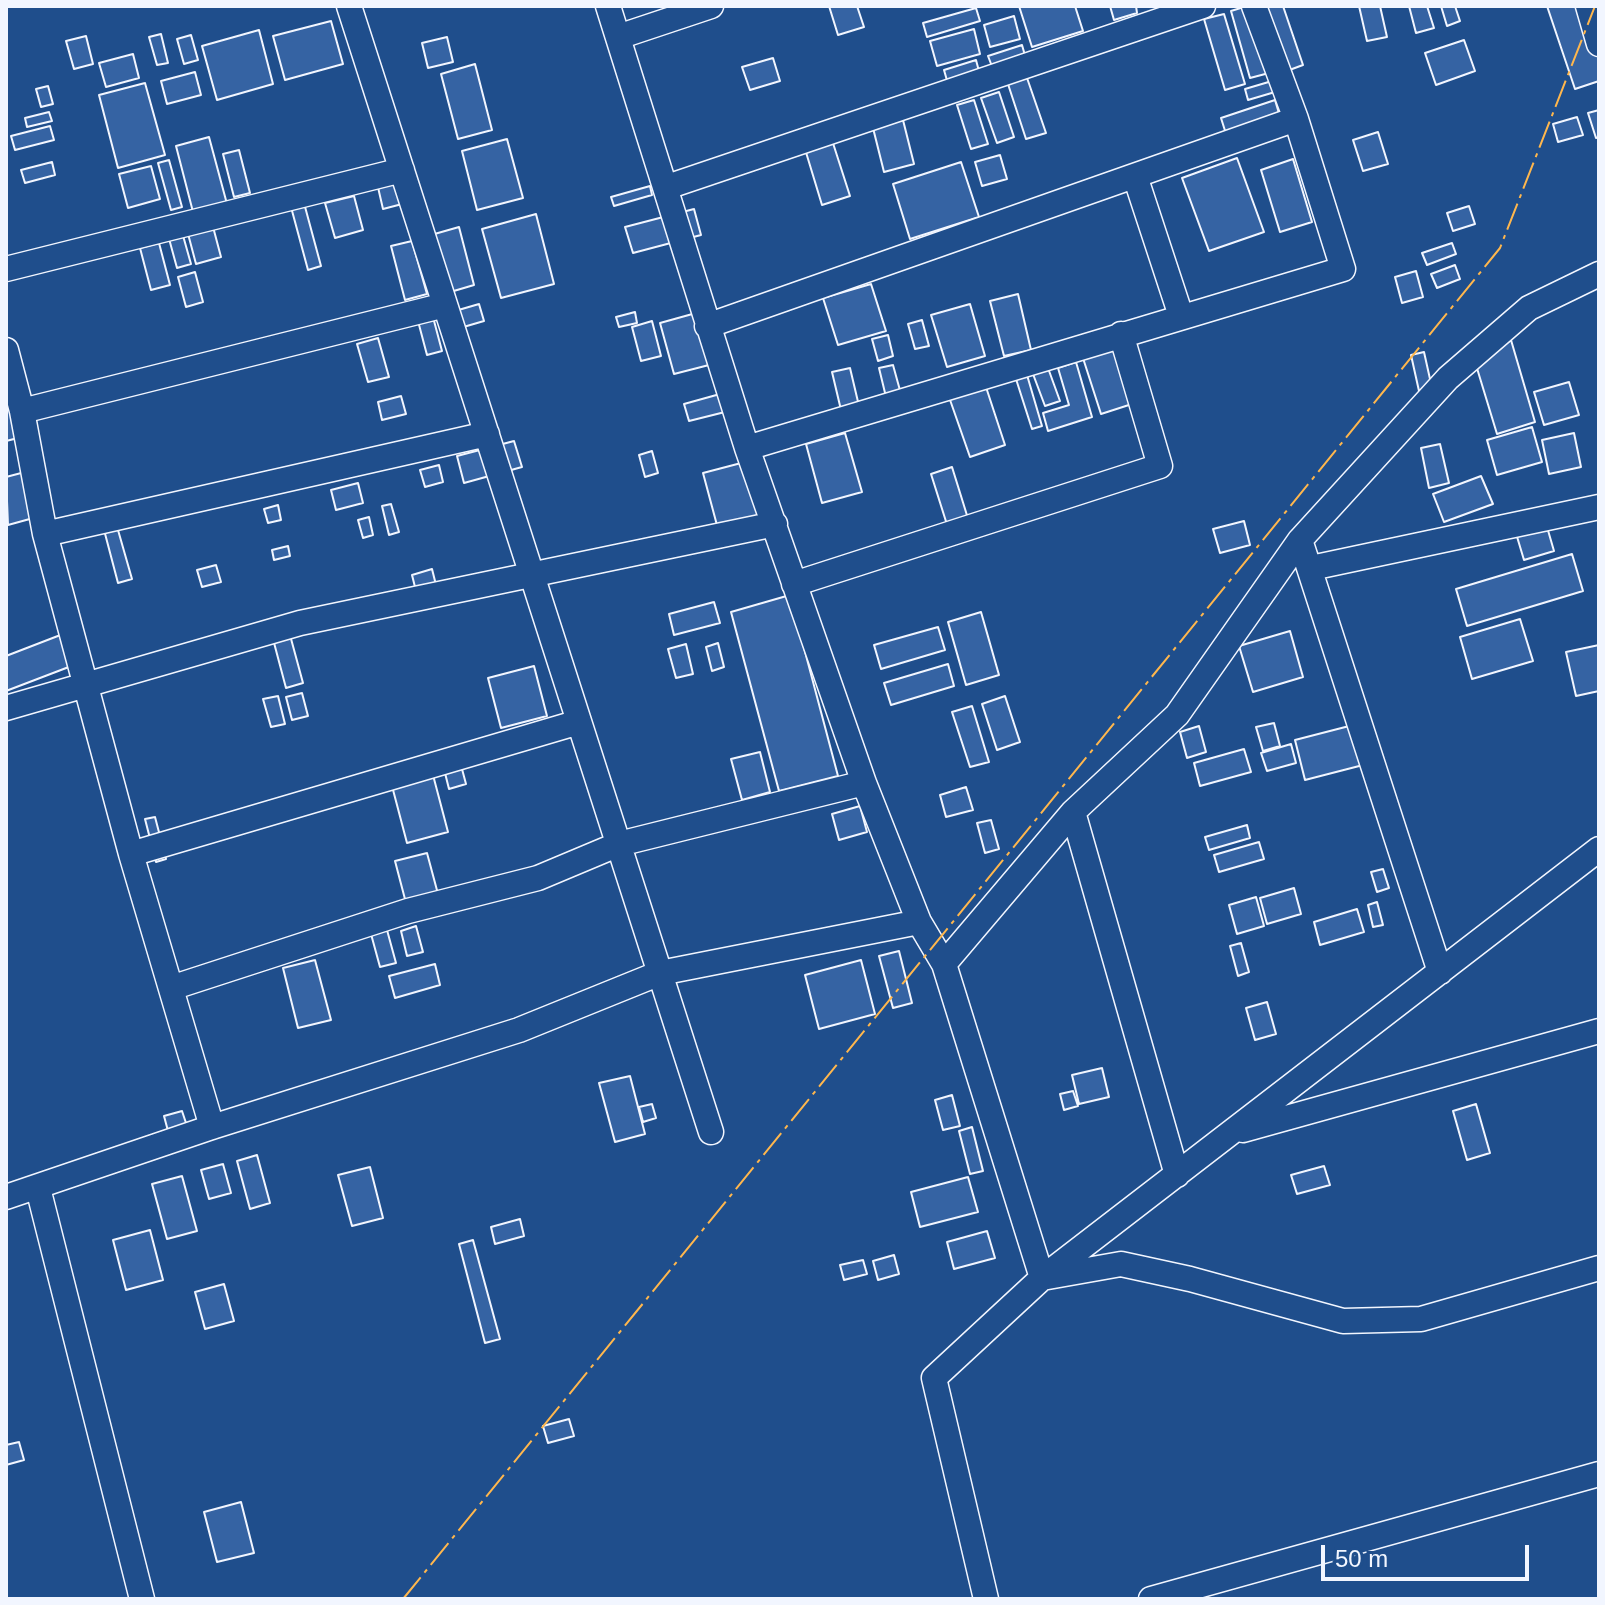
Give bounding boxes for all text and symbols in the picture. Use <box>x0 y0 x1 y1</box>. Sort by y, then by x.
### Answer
scale bar <box>1325 1529 1533 1579</box>
text: 50 m <box>1335 1545 1388 1572</box>

